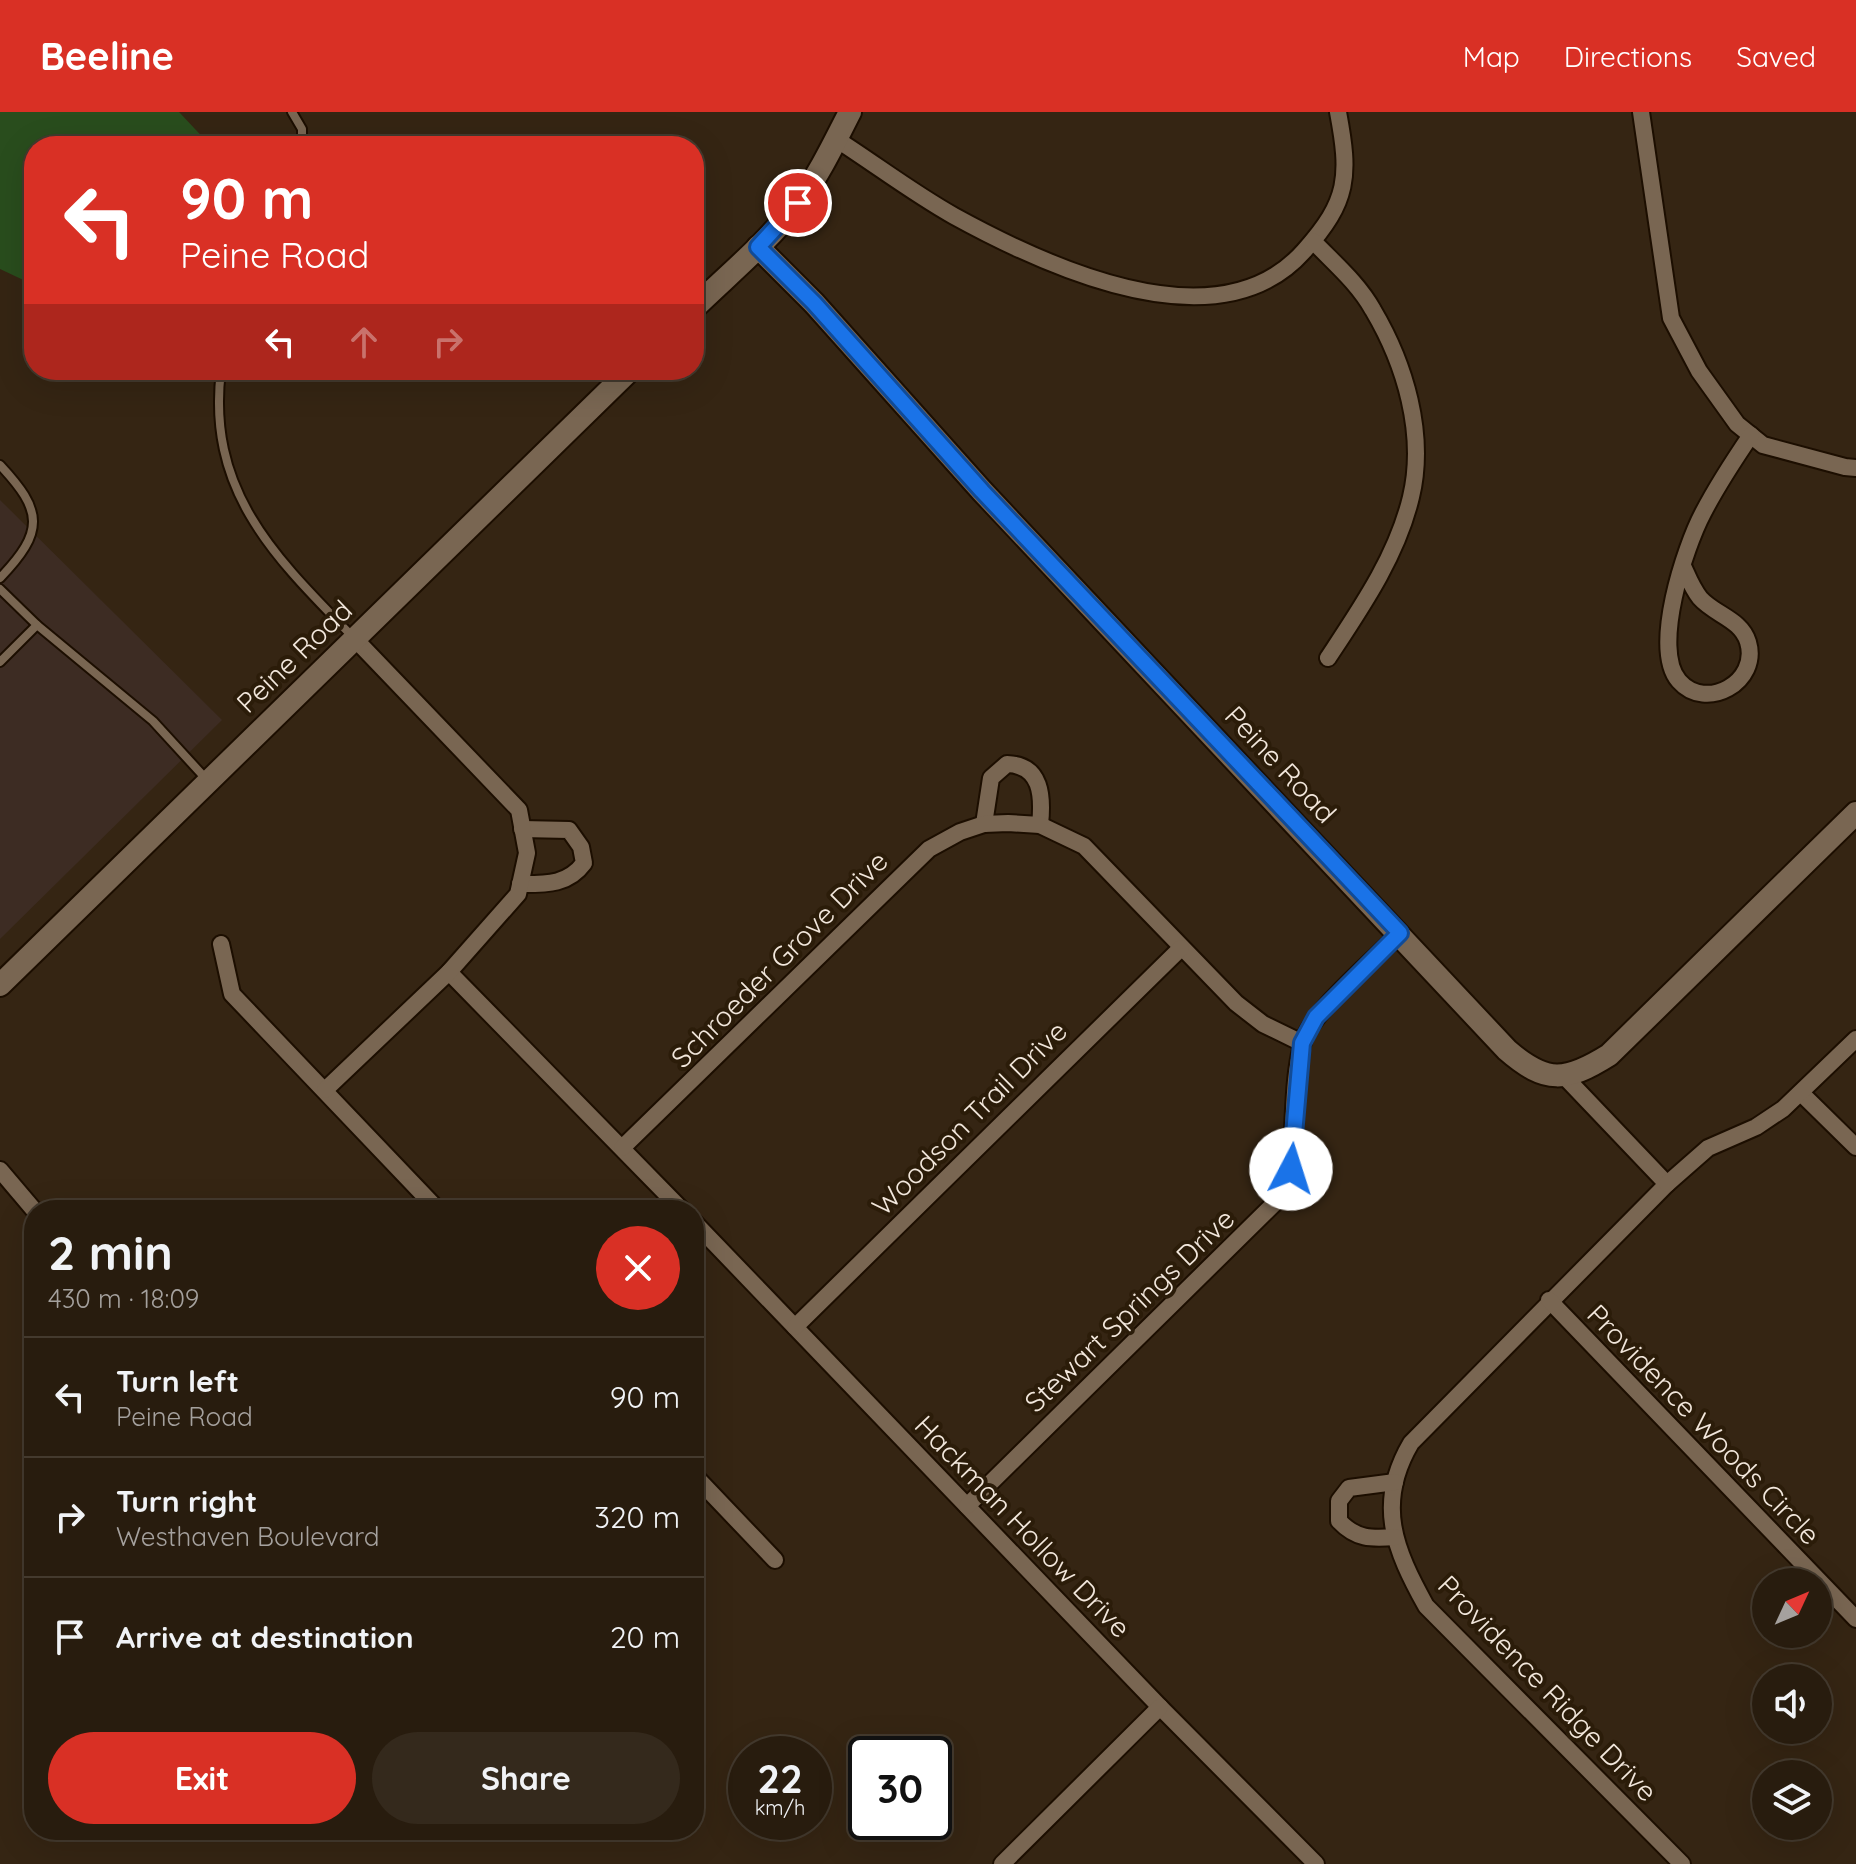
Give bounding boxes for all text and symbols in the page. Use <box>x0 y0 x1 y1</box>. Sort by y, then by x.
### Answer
text: Beeline <box>40 32 174 80</box>
text: Map <box>1463 39 1520 74</box>
text: Directions <box>1564 39 1692 74</box>
text: Saved <box>1736 39 1816 74</box>
text: 90 m <box>180 163 314 233</box>
icon: left <box>48 168 152 272</box>
pin <box>764 169 832 237</box>
icon: arrive <box>776 181 820 225</box>
text: Peine Road <box>180 232 369 277</box>
icon: left <box>258 320 302 364</box>
icon: ahead <box>342 320 386 364</box>
icon: right <box>426 320 470 364</box>
street label: Peine Road <box>229 592 359 720</box>
street label: Peine Road <box>1218 698 1344 830</box>
street label: Schroeder Grove Drive <box>663 843 895 1075</box>
street label: Woodson Trail Drive <box>864 1013 1074 1223</box>
position arrow <box>1249 1127 1333 1211</box>
street label: Stewart Springs Drive <box>1017 1201 1241 1419</box>
text: 2 min <box>48 1222 173 1282</box>
button: close <box>596 1226 680 1310</box>
text: 430 m · 18:09 <box>48 1282 199 1315</box>
street label: Providence Woods Circle <box>1580 1297 1828 1551</box>
text: Turn left <box>116 1362 239 1400</box>
icon: left <box>48 1375 92 1419</box>
text: 90 m <box>610 1378 680 1416</box>
text: Peine Road <box>116 1400 253 1433</box>
street label: Hackman Hollow Drive <box>908 1408 1138 1644</box>
text: Turn right <box>116 1482 257 1520</box>
icon: right <box>48 1495 92 1539</box>
text: 320 m <box>594 1498 680 1536</box>
text: Westhaven Boulevard <box>116 1520 379 1553</box>
street label: Providence Ridge Drive <box>1431 1568 1665 1808</box>
north arrow <box>1752 1568 1832 1648</box>
map controls <box>1752 1568 1832 1840</box>
icon: arrive <box>48 1615 92 1659</box>
text: Arrive at destination <box>116 1618 414 1656</box>
text: 20 m <box>610 1618 680 1656</box>
button: sound <box>1752 1664 1832 1744</box>
button: Exit <box>48 1732 356 1824</box>
button: Share <box>372 1732 680 1824</box>
speed limit sign: 30 <box>848 1736 952 1840</box>
text: 22 <box>757 1753 803 1803</box>
button: layers <box>1752 1760 1832 1840</box>
text: km/h <box>755 1795 805 1820</box>

